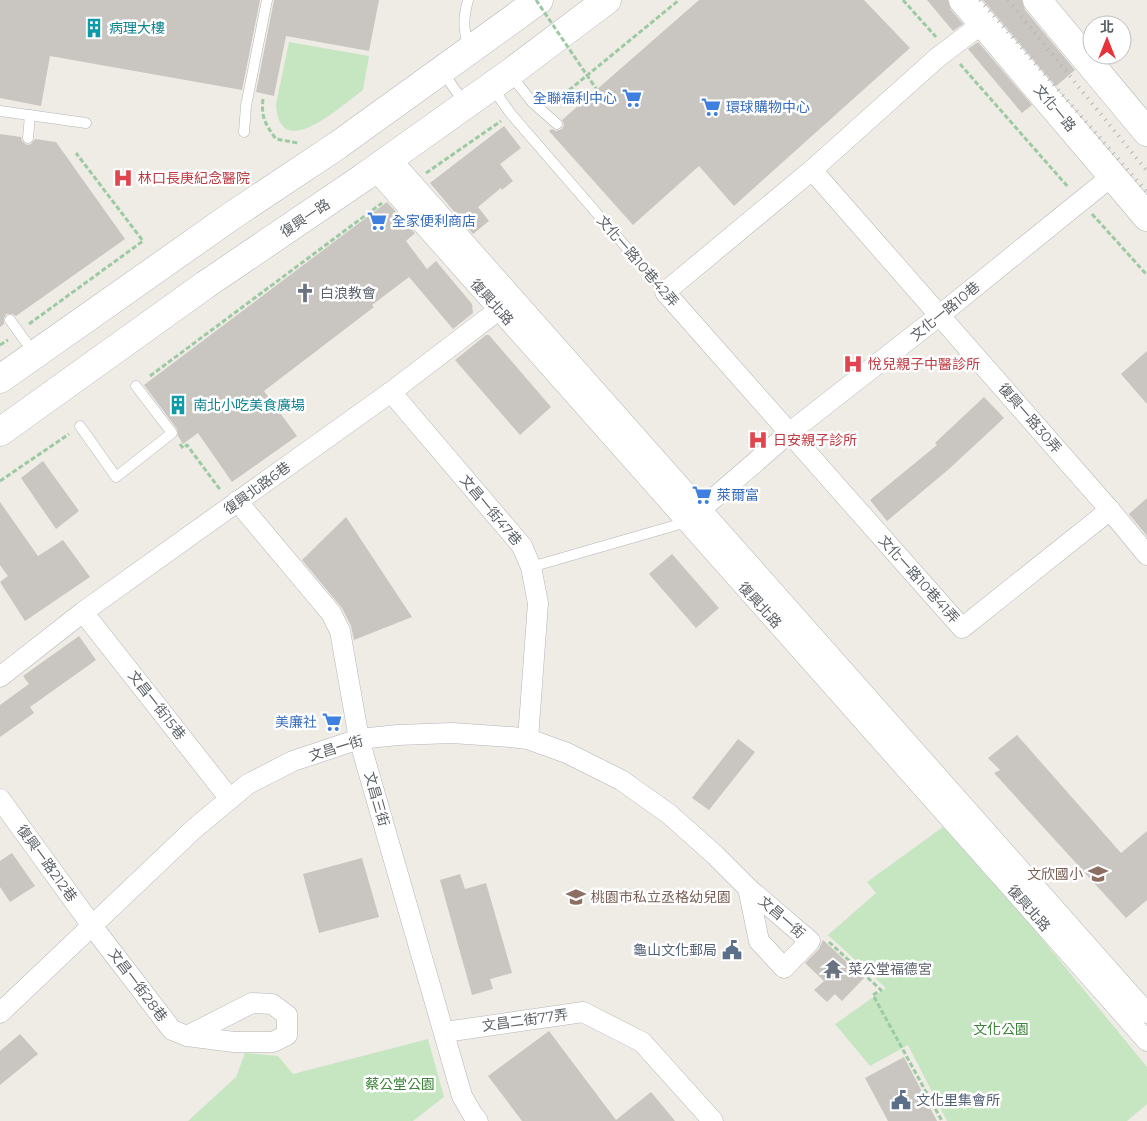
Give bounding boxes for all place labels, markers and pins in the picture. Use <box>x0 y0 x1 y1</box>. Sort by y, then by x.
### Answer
building icon: 病理大樓 <box>83 17 105 39</box>
place label: 病理大樓 <box>109 19 165 37</box>
supermarket icon: 全聯福利中心 <box>621 87 643 109</box>
place label: 全聯福利中心 <box>533 89 617 107</box>
supermarket icon: 環球購物中心 <box>700 96 722 118</box>
place label: 環球購物中心 <box>726 98 810 116</box>
hospital icon: 林口長庚紀念醫院 <box>112 167 134 189</box>
place label: 林口長庚紀念醫院 <box>138 169 250 187</box>
supermarket icon: 全家便利商店 <box>366 210 388 232</box>
place label: 全家便利商店 <box>392 212 476 230</box>
church icon: 白浪教會 <box>294 282 316 304</box>
place label: 白浪教會 <box>320 284 376 302</box>
hospital icon: 悅兒親子中醫診所 <box>842 353 864 375</box>
place label: 悅兒親子中醫診所 <box>868 355 980 373</box>
building icon: 南北小吃美食廣場 <box>167 394 189 416</box>
place label: 南北小吃美食廣場 <box>193 396 305 414</box>
hospital icon: 日安親子診所 <box>747 429 769 451</box>
place label: 日安親子診所 <box>773 431 857 449</box>
supermarket icon: 萊爾富 <box>691 484 713 506</box>
place label: 萊爾富 <box>717 486 759 504</box>
supermarket icon: 美廉社 <box>321 711 343 733</box>
place label: 美廉社 <box>275 713 317 731</box>
school or university icon: 文欣國小 <box>1087 863 1109 885</box>
place label: 文欣國小 <box>1027 865 1083 883</box>
school or university icon: 桃園市私立丞格幼兒園 <box>565 886 587 908</box>
place label: 桃園市私立丞格幼兒園 <box>591 888 731 906</box>
public building icon: 龜山文化郵局 <box>721 939 743 961</box>
place label: 龜山文化郵局 <box>633 941 717 959</box>
temple icon: 菜公堂福德宮 <box>822 958 844 980</box>
place label: 菜公堂福德宮 <box>848 960 932 978</box>
public building icon: 文化里集會所 <box>890 1089 912 1111</box>
place label: 文化里集會所 <box>916 1091 1000 1109</box>

